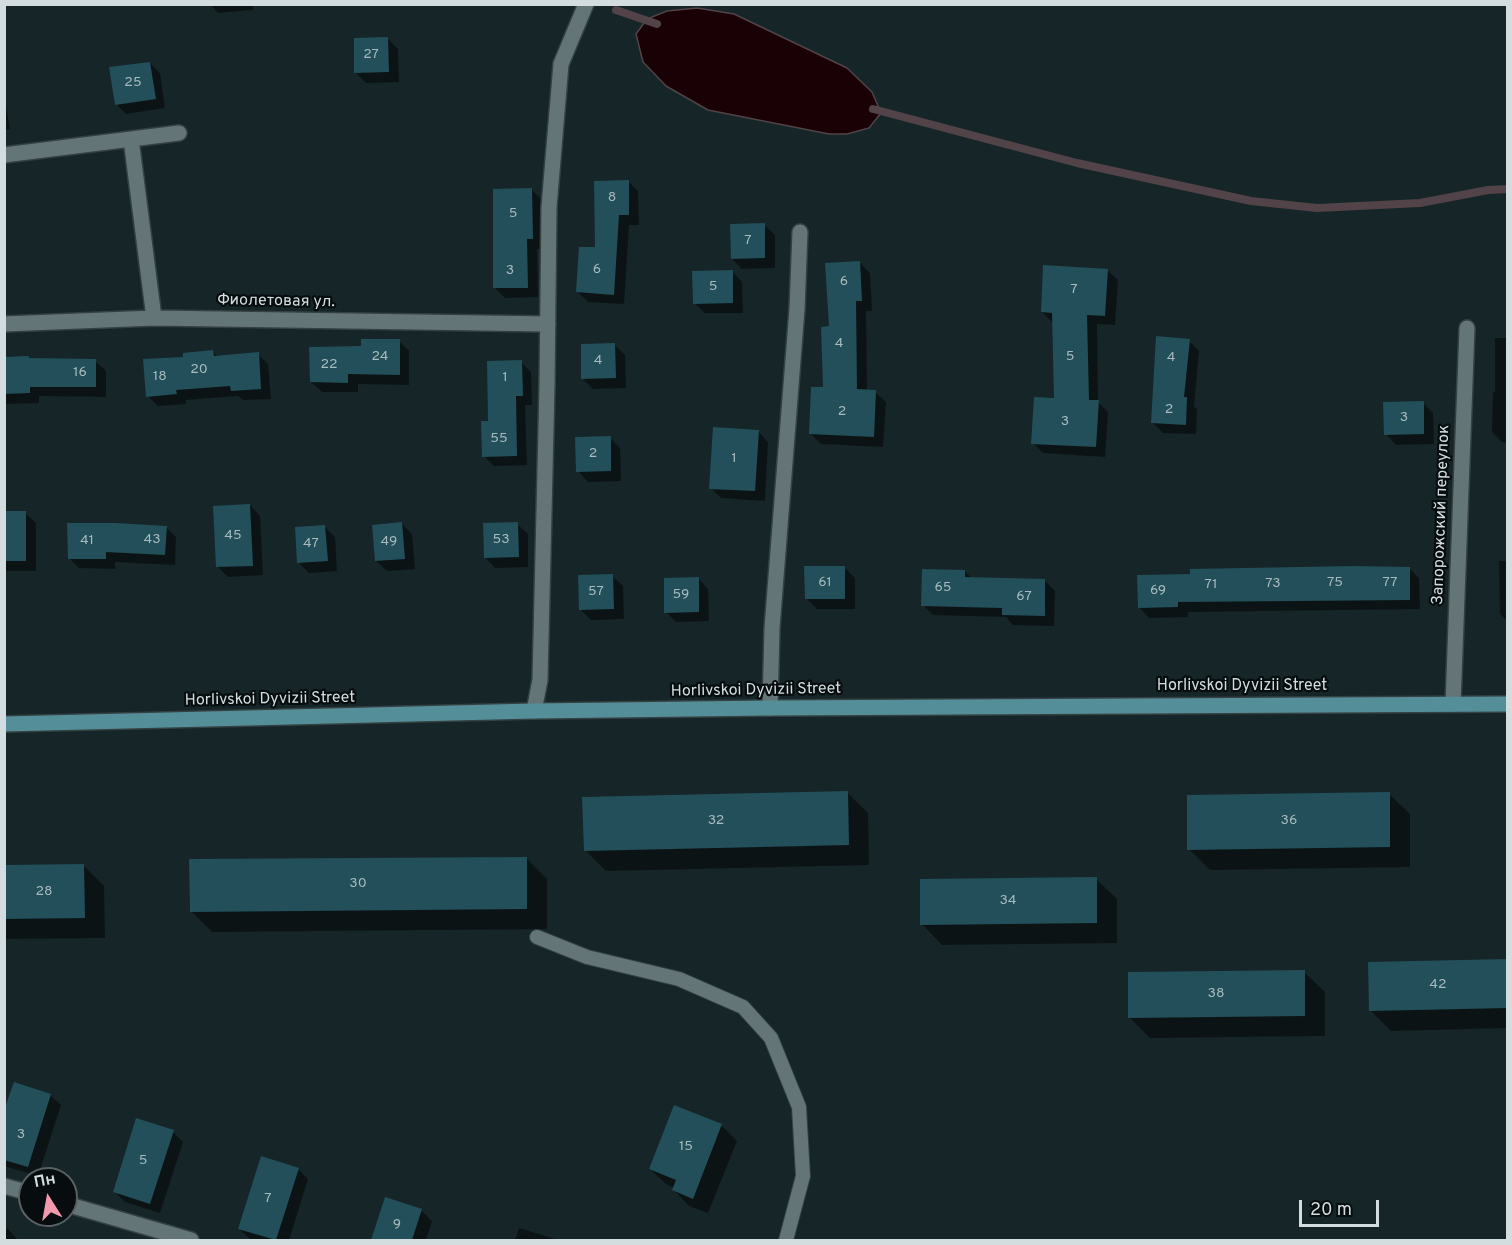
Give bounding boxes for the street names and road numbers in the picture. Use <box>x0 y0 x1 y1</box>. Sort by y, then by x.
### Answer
street label: Фиолетовая ул. <box>217 291 335 313</box>
street label: Запорожский переулок <box>1429 424 1455 606</box>
street label: Horlivskoi Dyvizii Street <box>1157 677 1327 697</box>
street label: Horlivskoi Dyvizii Street <box>671 680 841 702</box>
street label: Horlivskoi Dyvizii Street <box>185 689 355 711</box>

